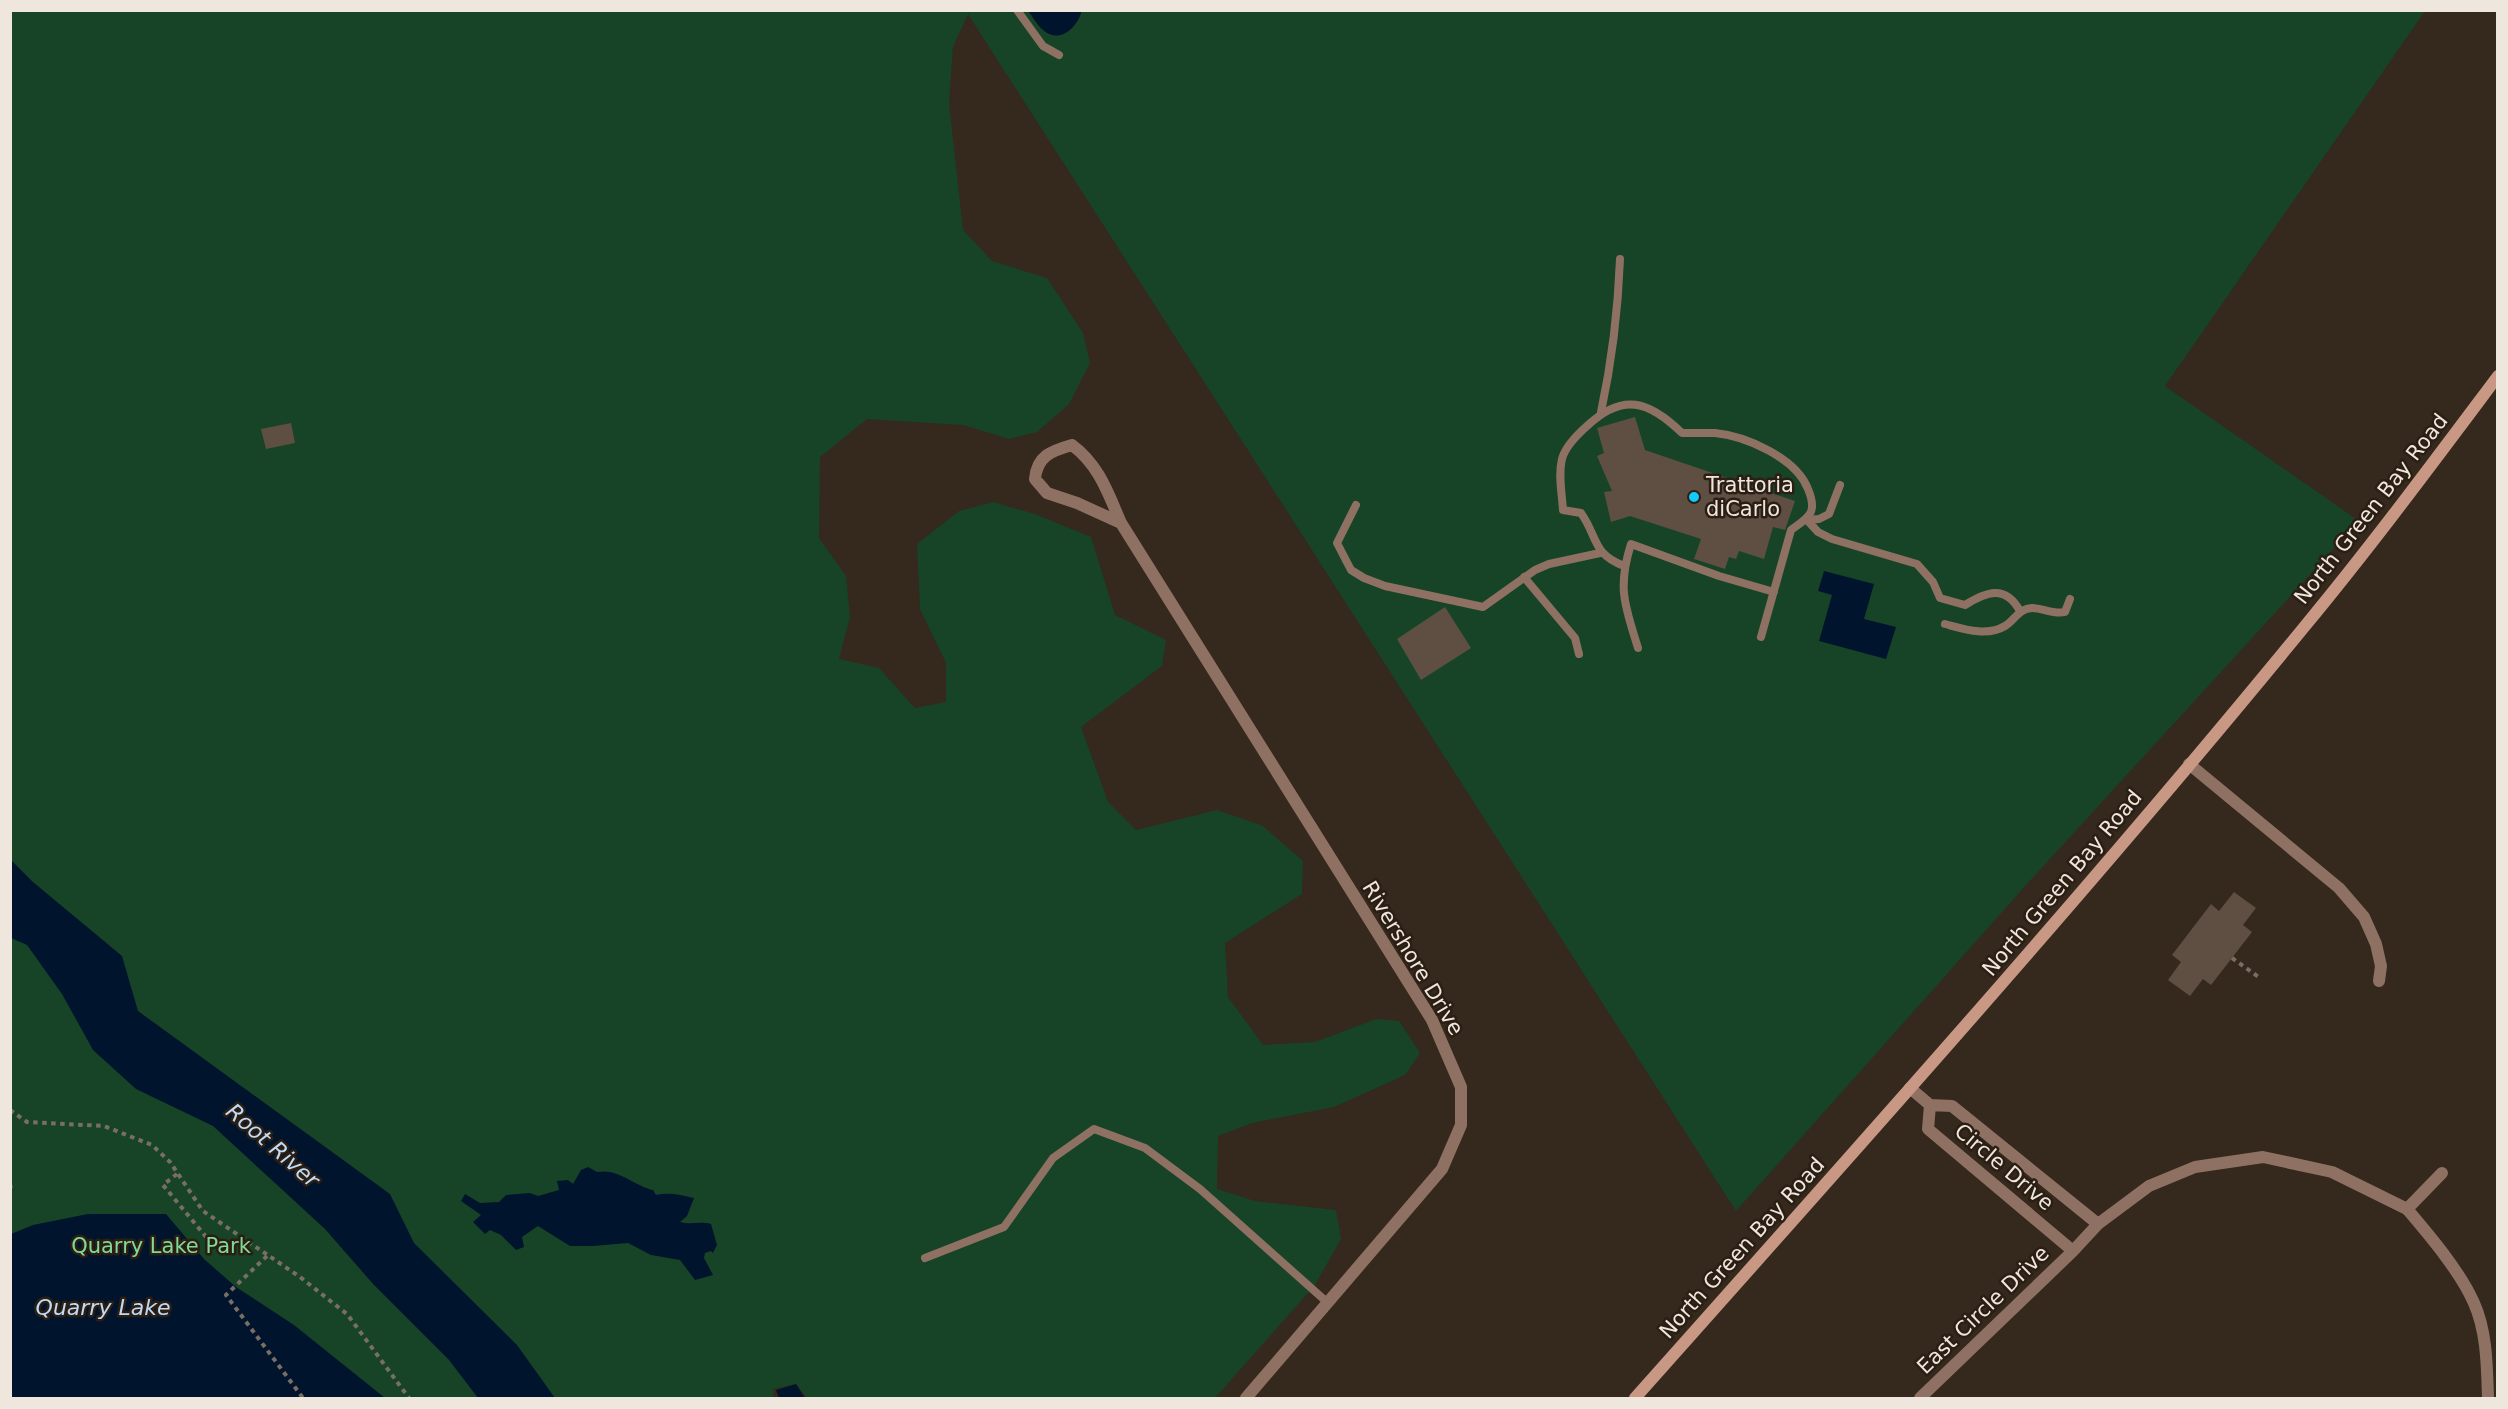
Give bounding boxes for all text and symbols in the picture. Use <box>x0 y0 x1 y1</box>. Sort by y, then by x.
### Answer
street label: North Green Bay Road <box>2289 409 2453 609</box>
place label: Trattoria diCarlo <box>1705 473 1794 521</box>
marker: Trattoria diCarlo <box>1687 490 1701 504</box>
street label: North Green Bay Road <box>1977 785 2147 981</box>
street label: Rivershore Drive <box>1358 877 1468 1039</box>
water label: Root River <box>221 1098 326 1194</box>
street label: Circle Drive <box>1950 1119 2058 1215</box>
street label: North Green Bay Road <box>1655 1153 1829 1343</box>
park label: Quarry Lake Park <box>71 1234 252 1258</box>
street label: East Circle Drive <box>1912 1241 2054 1379</box>
water label: Quarry Lake <box>36 1295 170 1320</box>

